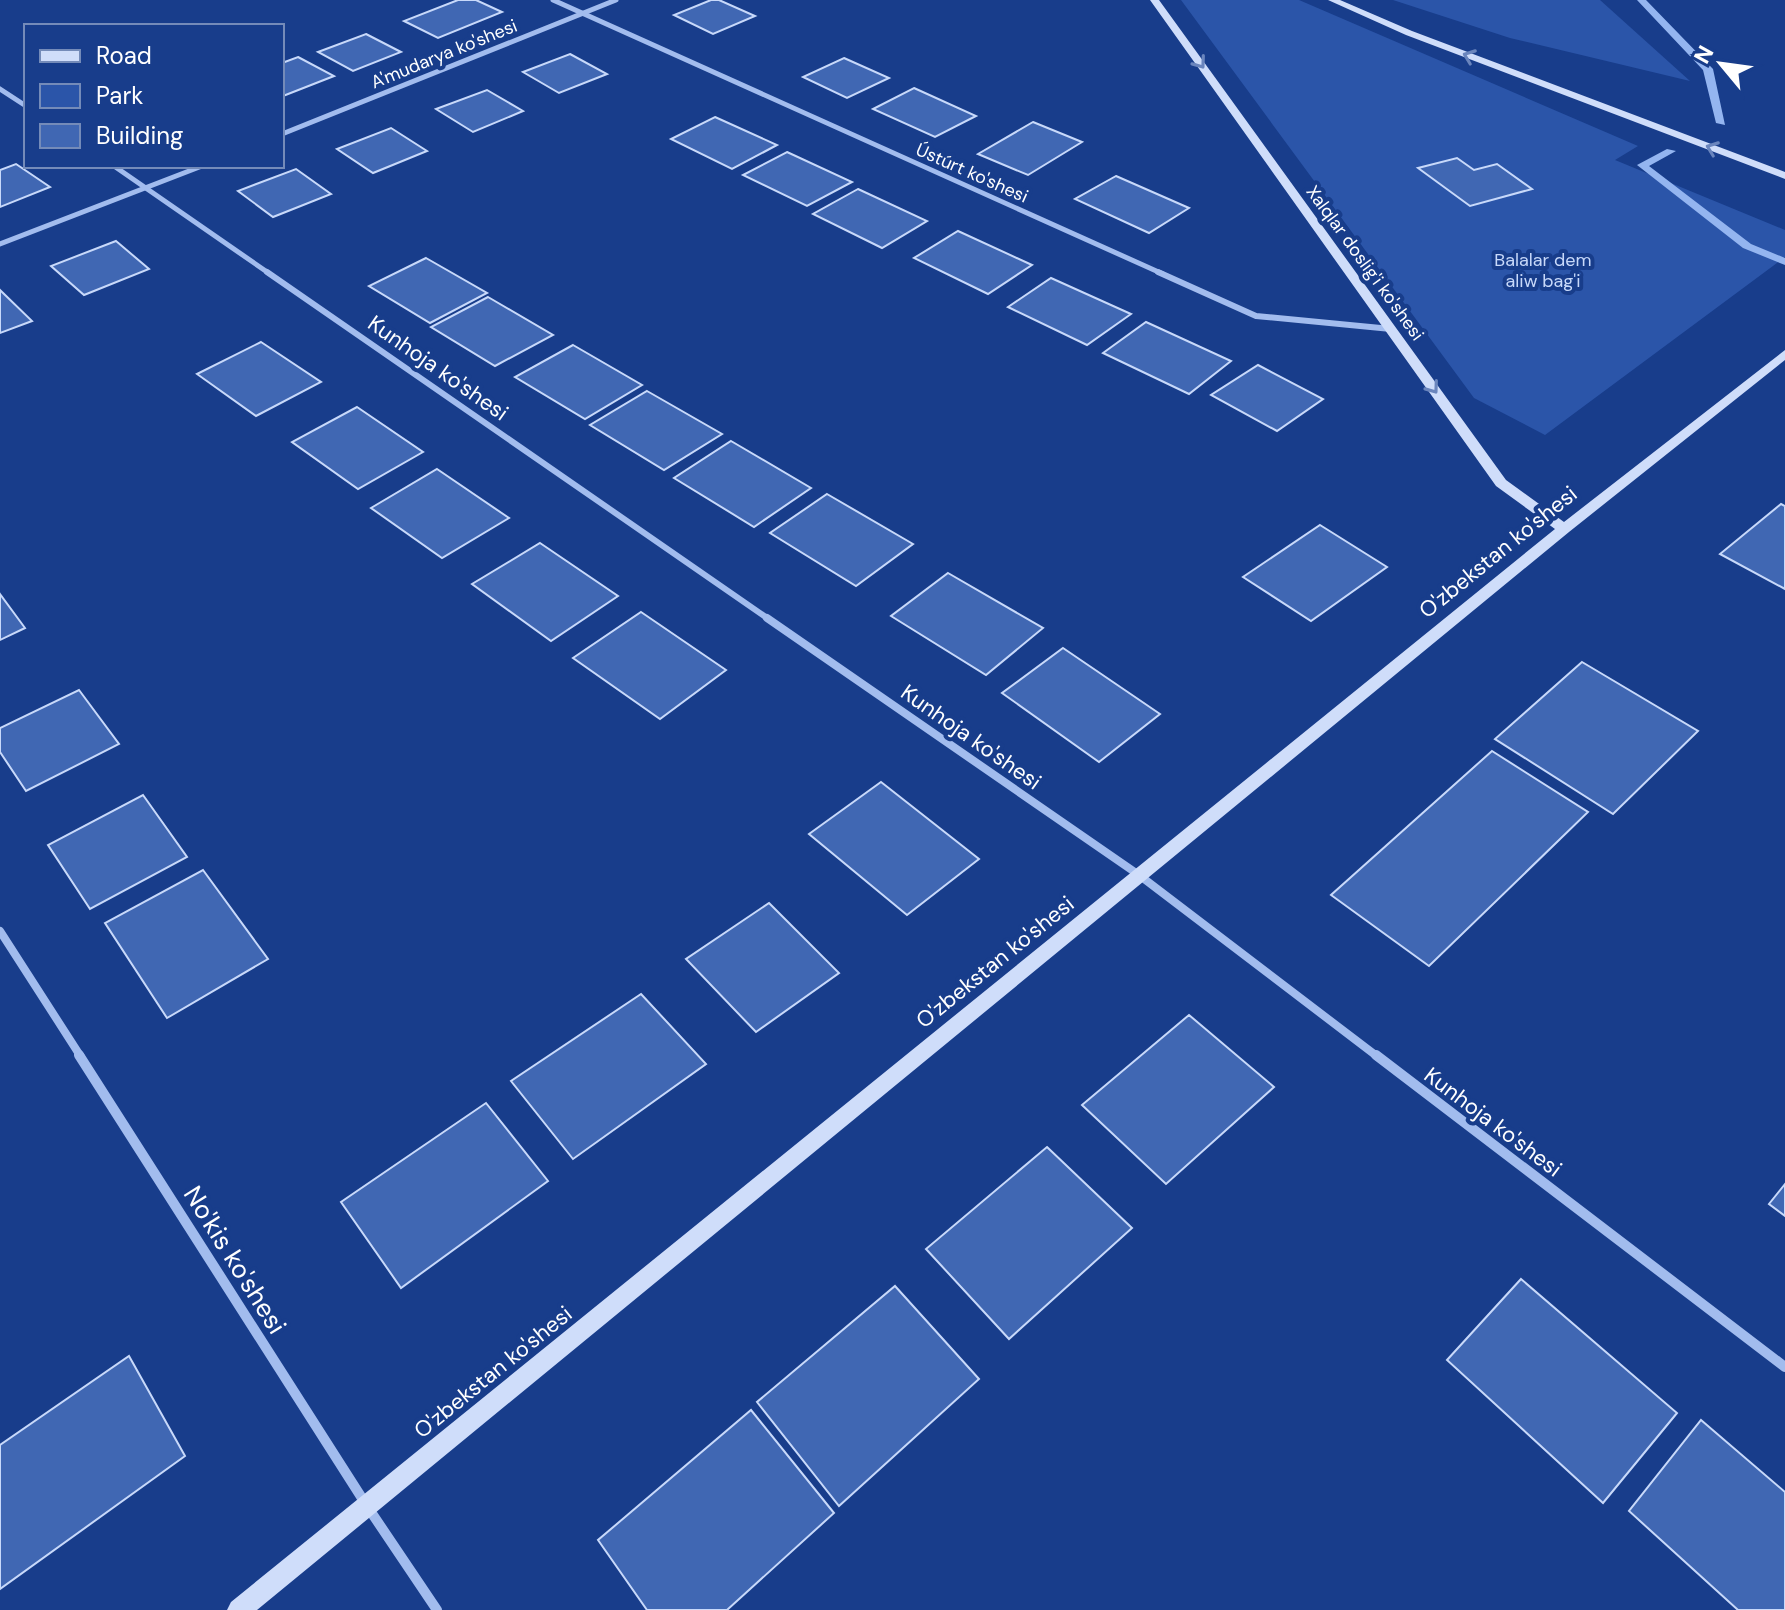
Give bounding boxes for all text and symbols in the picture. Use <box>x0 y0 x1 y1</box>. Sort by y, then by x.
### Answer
street label: A'mudarya ko'shesi <box>367 14 521 94</box>
legend <box>24 24 284 168</box>
north arrow <box>1681 24 1761 104</box>
text: Road <box>96 40 152 71</box>
text: N <box>1687 40 1721 69</box>
one-way arrow <box>1463 49 1477 66</box>
one-way arrow <box>1190 55 1205 69</box>
text: Park <box>96 80 143 111</box>
text: Building <box>96 120 183 151</box>
street label: Ústúrt ko'shesi <box>912 138 1032 208</box>
one-way arrow <box>1706 141 1720 158</box>
street label: Xalqlar doslig'i ko'shesi <box>1301 181 1429 345</box>
park label: Balalar dem aliw bag'i <box>1494 248 1592 293</box>
street label: Kunhoja ko'shesi <box>362 309 514 427</box>
one-way arrow <box>1424 380 1438 394</box>
street label: O'zbekstan ko'shesi <box>1413 479 1583 625</box>
street label: Kunhoja ko'shesi <box>895 678 1047 796</box>
street label: O'zbekstan ko'shesi <box>910 889 1080 1035</box>
street label: Kunhoja ko'shesi <box>1418 1061 1568 1183</box>
street label: No'kis ko'shesi <box>176 1180 294 1340</box>
street label: O'zbekstan ko'shesi <box>408 1299 578 1445</box>

